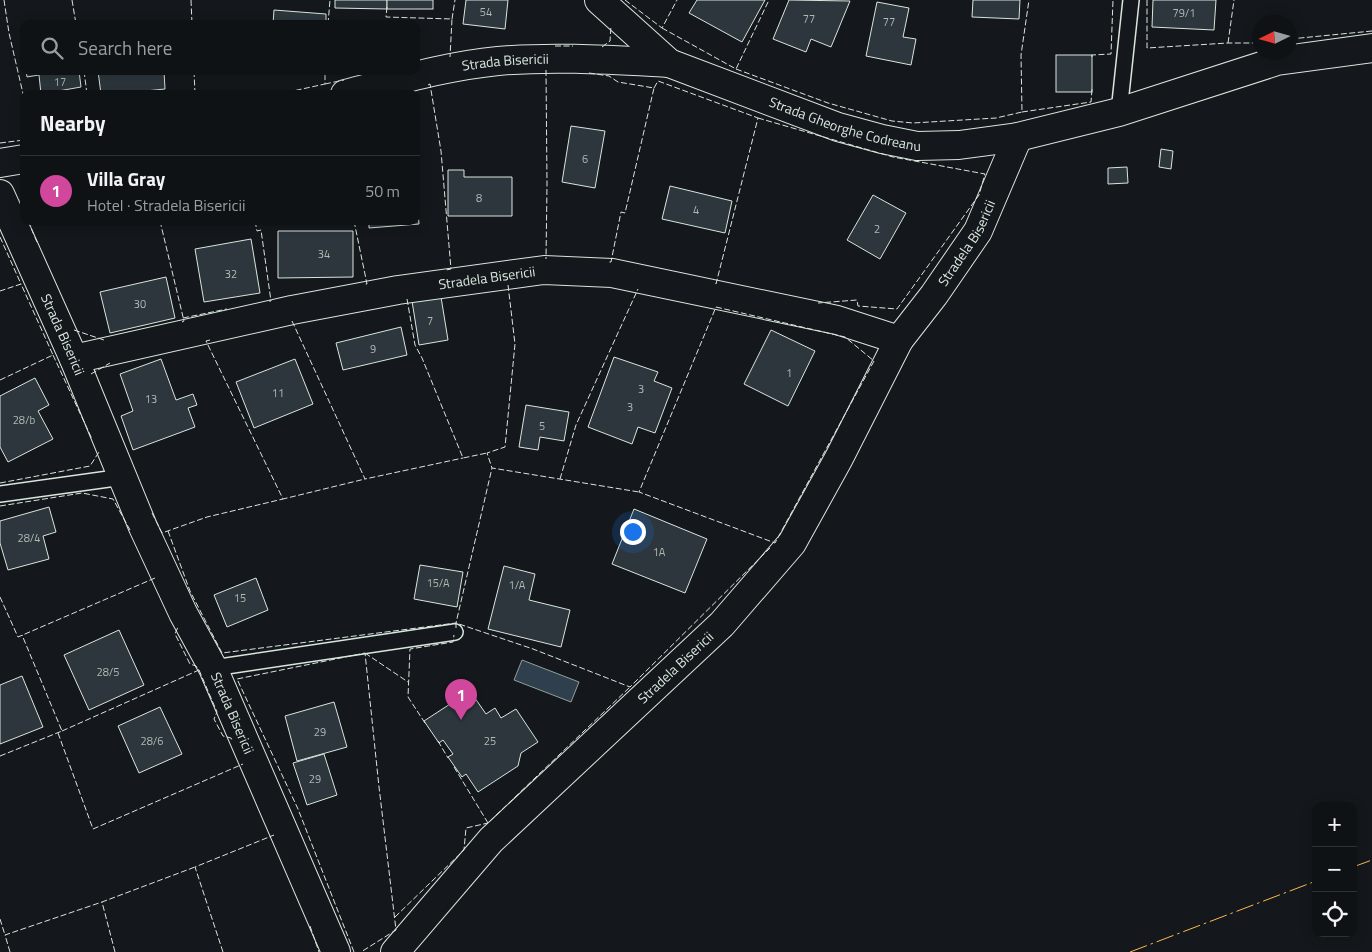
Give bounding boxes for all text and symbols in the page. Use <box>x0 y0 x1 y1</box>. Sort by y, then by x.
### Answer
house number: 54 <box>480 4 492 20</box>
house number: 79/1 <box>1172 5 1196 21</box>
house number: 77 <box>803 11 815 27</box>
house number: 77 <box>883 14 895 30</box>
north arrow <box>1252 15 1297 60</box>
search box <box>20 20 420 75</box>
text: Search here <box>78 33 172 62</box>
icon: search <box>38 34 66 62</box>
street label: Strada Bisericii <box>460 48 549 76</box>
house number: 17 <box>54 74 66 90</box>
street label: Strada Gheorghe Codreanu <box>766 91 921 156</box>
text: Nearby <box>40 107 105 139</box>
house number: 6 <box>582 151 588 167</box>
text: Villa Gray <box>87 164 165 193</box>
text: 1 <box>52 179 60 203</box>
text: 50 m <box>365 179 400 203</box>
house number: 8 <box>476 190 482 206</box>
text: Hotel · Stradela Bisericii <box>87 193 245 217</box>
street label: Stradela Bisericii <box>932 197 1000 290</box>
house number: 4 <box>693 202 699 218</box>
house number: 2 <box>874 221 880 237</box>
house number: 34 <box>318 246 330 262</box>
street label: Stradela Bisericii <box>437 260 537 294</box>
house number: 32 <box>225 266 237 282</box>
street label: Strada Bisericii <box>36 290 91 378</box>
house number: 30 <box>134 296 146 312</box>
house number: 7 <box>427 313 433 329</box>
house number: 9 <box>370 341 376 357</box>
house number: 1 <box>786 365 792 381</box>
house number: 3 <box>638 381 644 397</box>
house number: 11 <box>272 385 284 401</box>
house number: 13 <box>145 391 157 407</box>
house number: 3 <box>627 399 633 415</box>
house number: 28/b <box>13 412 36 428</box>
house number: 5 <box>539 418 545 434</box>
your location <box>620 519 646 545</box>
house number: 28/4 <box>17 530 41 546</box>
house number: 1A <box>653 544 666 560</box>
house number: 15/A <box>427 575 450 591</box>
house number: 1/A <box>509 577 526 593</box>
house number: 15 <box>234 590 246 606</box>
street label: Stradela Bisericii <box>632 626 718 708</box>
house number: 28/5 <box>96 664 120 680</box>
street label: Strada Bisericii <box>206 669 260 757</box>
pin: 1 <box>445 679 477 720</box>
house number: 29 <box>314 724 326 740</box>
house number: 28/6 <box>140 733 164 749</box>
house number: 25 <box>484 733 496 749</box>
house number: 29 <box>309 771 321 787</box>
map controls <box>1312 802 1357 937</box>
button: + <box>1312 802 1357 847</box>
button: − <box>1312 847 1357 892</box>
button: locate <box>1312 892 1357 937</box>

